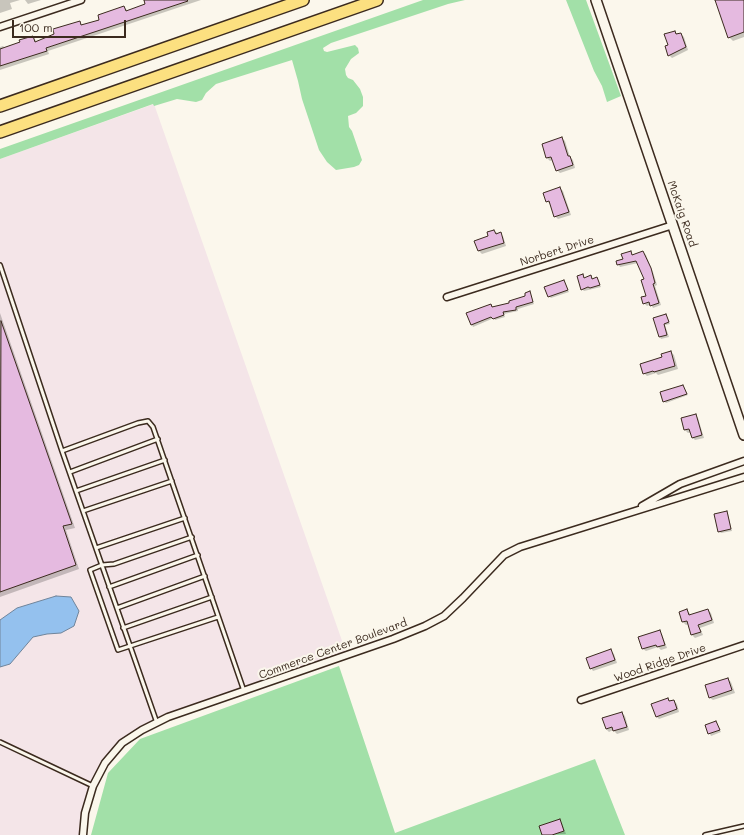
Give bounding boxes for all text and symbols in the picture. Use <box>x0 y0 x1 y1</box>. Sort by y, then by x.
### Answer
scale bar <box>14 12 128 38</box>
text: 100 m <box>19 19 53 35</box>
street label: McKaig Road <box>664 179 700 249</box>
street label: Norbert Drive <box>518 233 596 269</box>
street label: Commerce Center Boulevard <box>257 616 409 682</box>
street label: Wood Ridge Drive <box>612 641 708 685</box>

